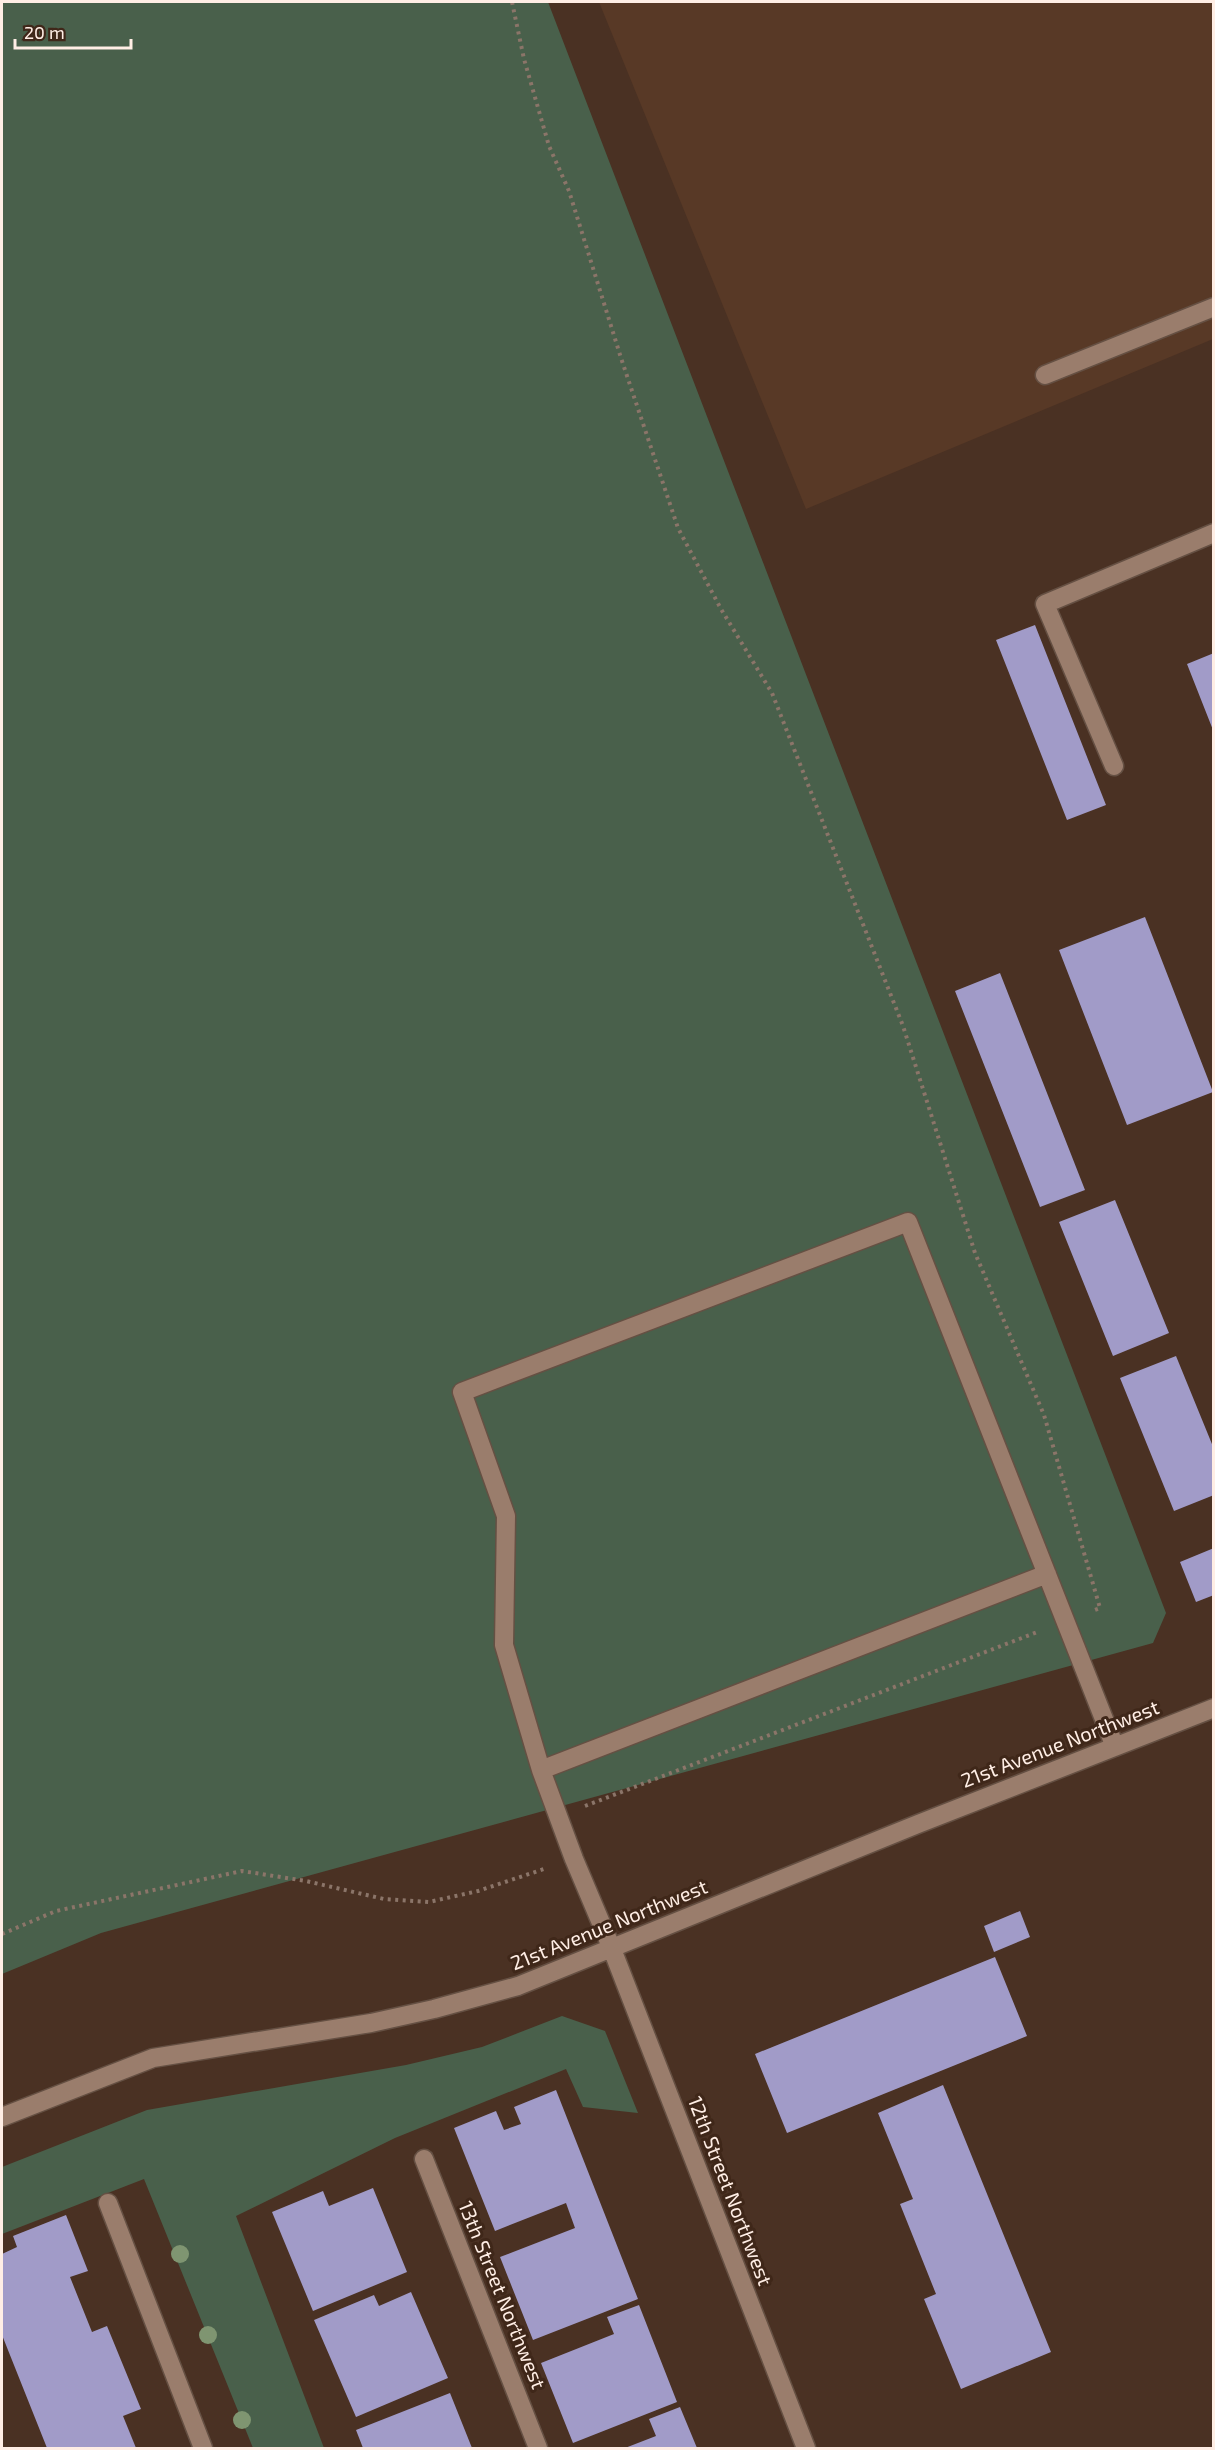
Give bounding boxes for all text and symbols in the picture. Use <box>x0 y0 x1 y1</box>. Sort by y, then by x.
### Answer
scale bar <box>15 12 130 50</box>
text: 20 m <box>24 21 65 43</box>
street label: 21st Avenue Northwest <box>957 1694 1162 1792</box>
street label: 21st Avenue Northwest <box>507 1873 711 1975</box>
street label: 12th Street Northwest <box>684 2093 778 2289</box>
street label: 13th Street Northwest <box>454 2197 552 2392</box>

